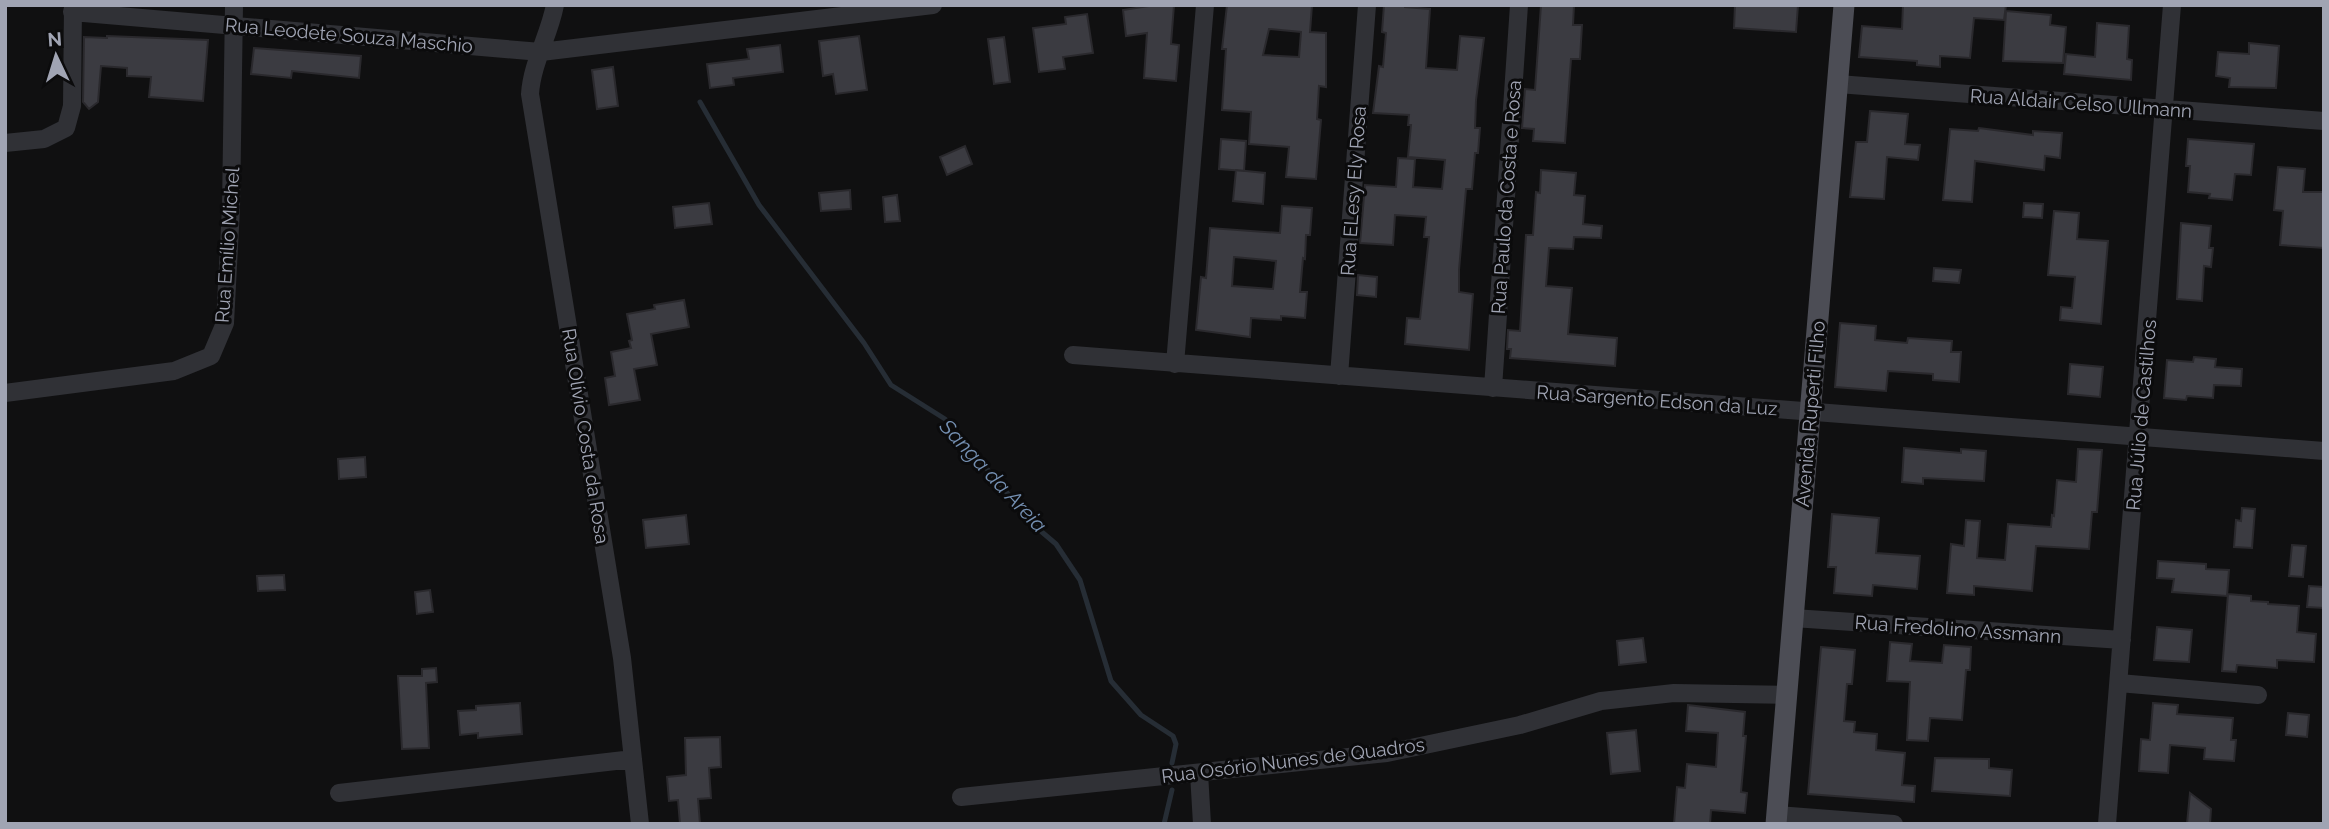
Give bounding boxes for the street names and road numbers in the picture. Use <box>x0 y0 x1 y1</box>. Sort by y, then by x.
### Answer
street label: Rua Leodete Souza Maschio <box>224 13 474 57</box>
street label: Rua Paulo da Costa e Rosa <box>1487 79 1525 315</box>
street label: Rua Aldair Celso Ullmann <box>1969 84 2193 122</box>
street label: Rua ELesy Ely Rosa <box>1336 105 1370 277</box>
street label: Rua Emílio Michel <box>211 166 243 324</box>
street label: Rua Júlio de Castilhos <box>2122 319 2160 511</box>
street label: Avenida Ruperti Filho <box>1791 320 1829 508</box>
street label: Rua Olívio Costa da Rosa <box>558 327 614 545</box>
street label: Rua Sargento Edson da Luz <box>1536 381 1778 419</box>
street label: Rua Fredolino Assmann <box>1854 611 2062 647</box>
street label: Rua Osório Nunes de Quadros <box>1160 733 1426 787</box>

